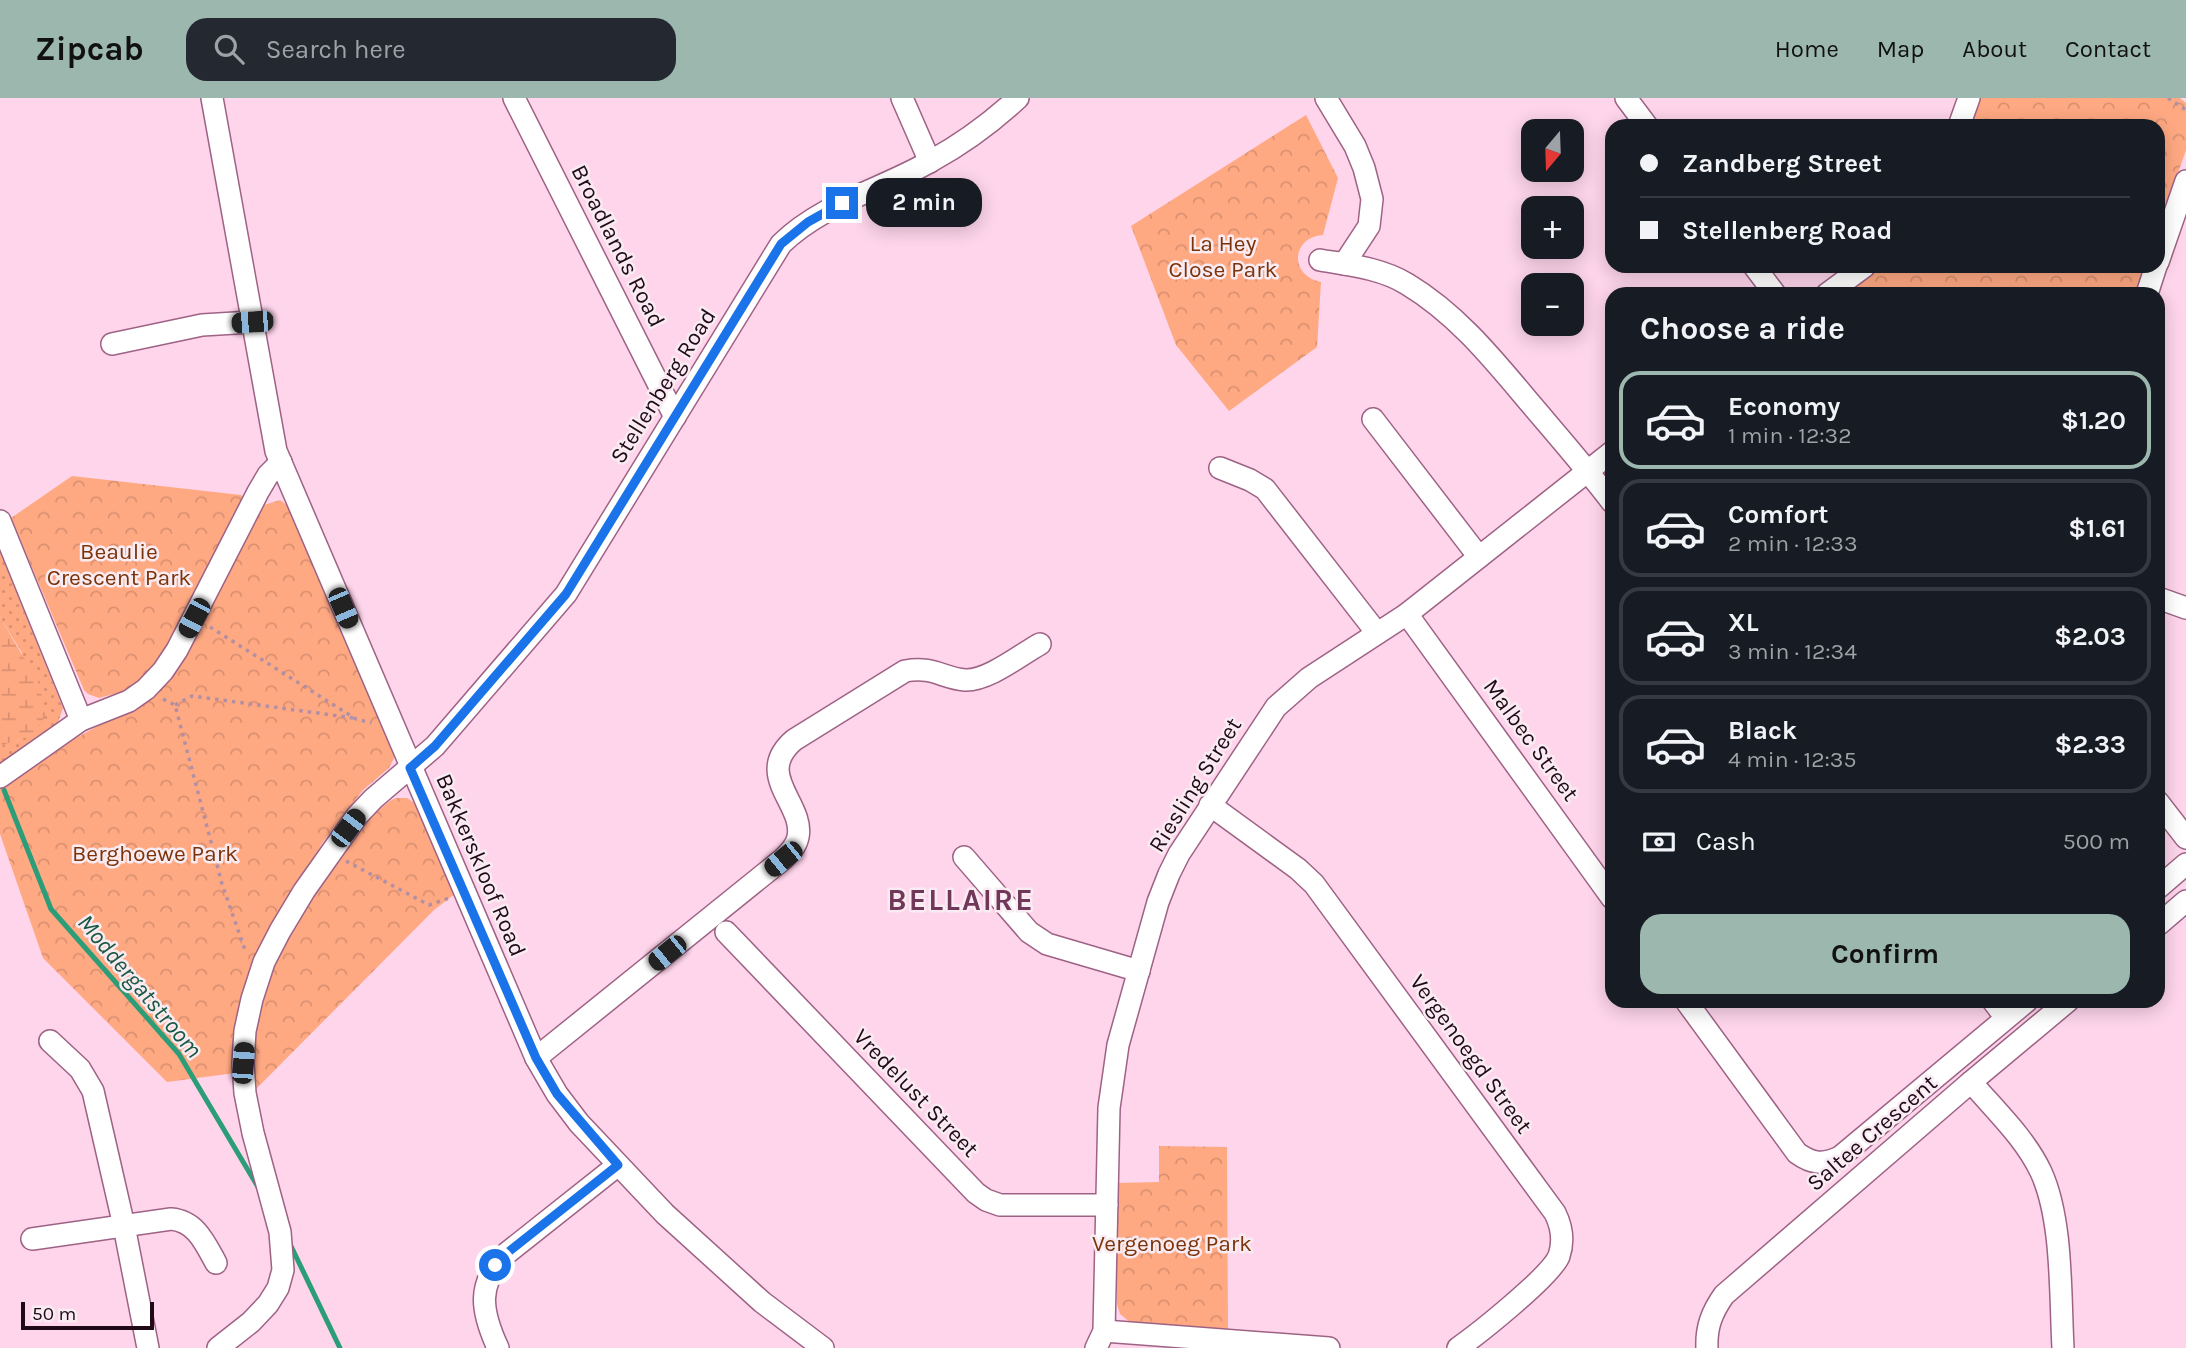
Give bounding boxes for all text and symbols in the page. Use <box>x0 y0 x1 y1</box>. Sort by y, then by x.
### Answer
search box <box>186 18 676 81</box>
text: Zipcab <box>35 30 144 68</box>
icon: search <box>210 30 248 68</box>
text: Search here <box>266 34 406 65</box>
text: Home <box>1775 35 1839 63</box>
text: Map <box>1877 35 1924 63</box>
text: About <box>1962 35 2027 63</box>
text: Contact <box>2065 35 2151 63</box>
north arrow <box>1521 119 1584 182</box>
map controls <box>1521 119 1584 336</box>
text: Zandberg Street <box>1682 148 1882 179</box>
street label: Broadlands Road <box>565 160 671 332</box>
callout: 2 min <box>866 178 982 228</box>
route end <box>826 187 858 219</box>
text: 2 min <box>892 189 956 216</box>
button: + <box>1521 196 1584 259</box>
text: Stellenberg Road <box>1682 215 1893 246</box>
park label: La Hey Close Park <box>1168 230 1278 283</box>
button: − <box>1521 273 1584 336</box>
street label: Stellenberg Road <box>604 303 722 469</box>
car <box>231 310 274 334</box>
text: Choose a ride <box>1640 310 1845 347</box>
icon: car <box>1644 389 1707 452</box>
text: Economy <box>1728 391 1840 422</box>
text: $1.20 <box>2061 405 2126 436</box>
text: 1 min · 12:32 <box>1728 422 1852 449</box>
icon: car <box>1644 497 1707 560</box>
text: Comfort <box>1728 499 1829 530</box>
text: $1.61 <box>2068 513 2126 544</box>
text: 2 min · 12:33 <box>1728 530 1857 557</box>
park label: Beaulie Crescent Park <box>47 538 191 591</box>
car <box>326 585 361 631</box>
car <box>175 595 214 641</box>
icon: car <box>1644 605 1707 668</box>
text: XL <box>1728 607 1759 638</box>
text: $2.03 <box>2054 621 2126 652</box>
text: 3 min · 12:34 <box>1728 638 1857 665</box>
street label: Malbec Street <box>1478 674 1585 807</box>
street label: Riesling Street <box>1143 712 1247 857</box>
icon: car <box>1644 713 1707 776</box>
text: Black <box>1728 715 1797 746</box>
text: $2.33 <box>2054 729 2126 760</box>
text: 4 min · 12:35 <box>1728 746 1856 773</box>
street label: Bakkerskloof Road <box>430 770 532 960</box>
car <box>327 805 370 851</box>
icon: cash <box>1640 823 1678 861</box>
text: Cash <box>1696 826 1756 857</box>
text: 500 m <box>2063 828 2130 855</box>
car <box>761 838 806 880</box>
park label: Berghoewe Park <box>72 840 238 867</box>
district label: BELLAIRE <box>887 882 1035 918</box>
water label: Moddergatstroom <box>72 909 208 1063</box>
button: Confirm <box>1640 914 2130 994</box>
car <box>645 932 690 974</box>
street label: Vergenoegd Street <box>1404 969 1538 1139</box>
street label: Vredelust Street <box>848 1023 984 1163</box>
car <box>232 1041 255 1085</box>
street label: Saltee Crescent <box>1802 1069 1943 1197</box>
park label: Vergenoeg Park <box>1092 1230 1252 1257</box>
route start <box>479 1249 511 1281</box>
scale bar <box>21 1299 154 1331</box>
text: 50 m <box>32 1303 76 1325</box>

